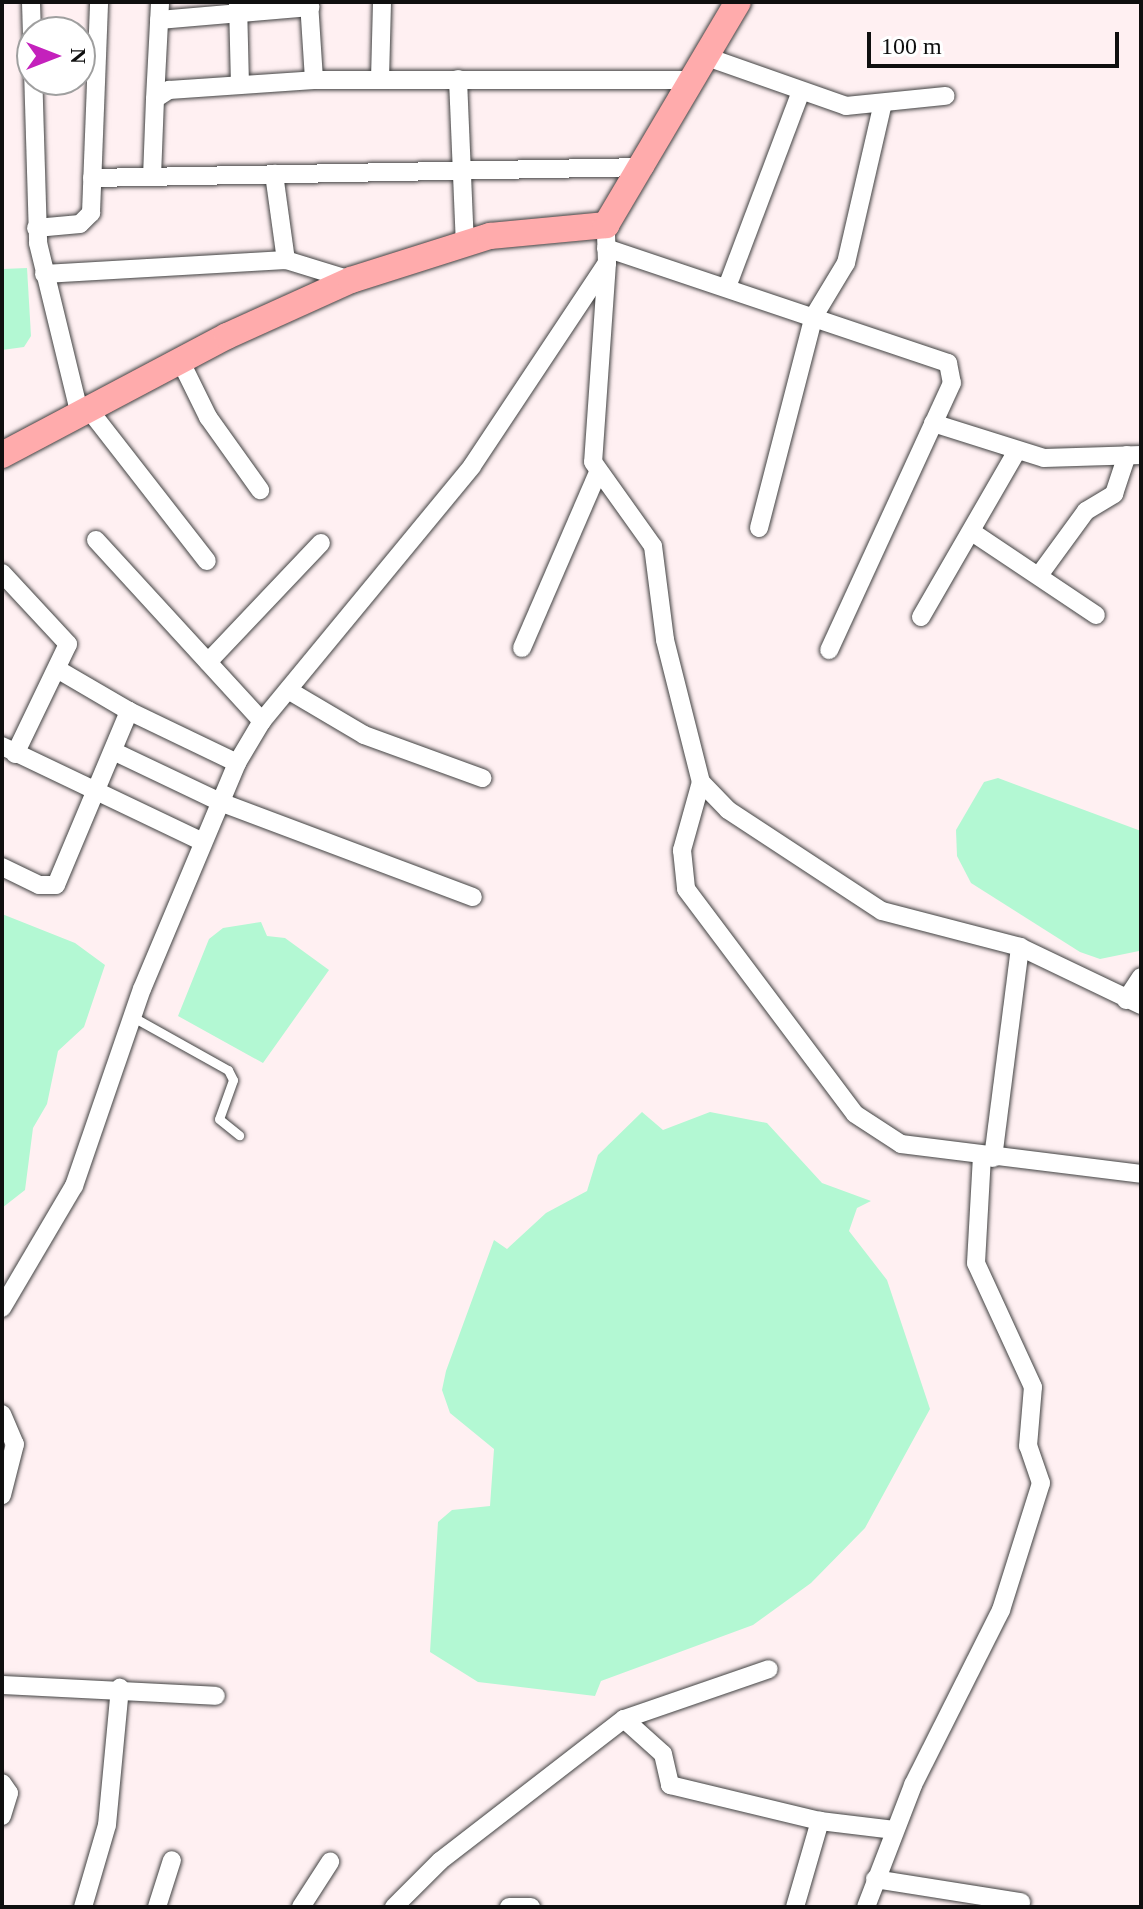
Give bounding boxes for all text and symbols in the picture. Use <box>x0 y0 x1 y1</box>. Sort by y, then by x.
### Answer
north arrow <box>16 16 96 96</box>
scale bar <box>871 16 1123 66</box>
text: 100 m <box>881 33 942 59</box>
text: N <box>66 48 91 64</box>

